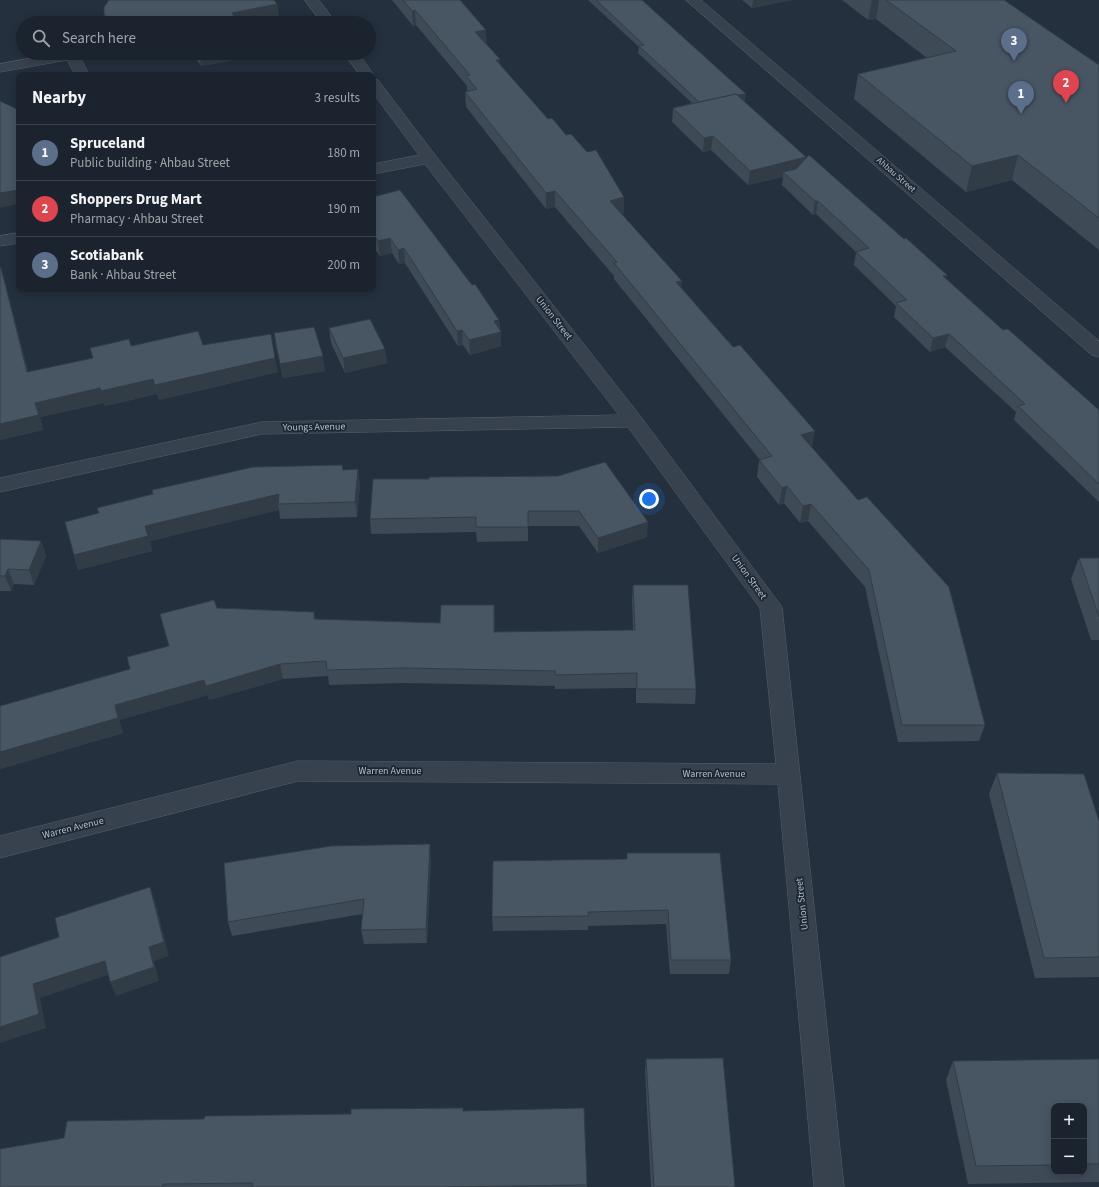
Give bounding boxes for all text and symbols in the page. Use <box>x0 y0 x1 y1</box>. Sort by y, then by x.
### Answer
search box <box>16 16 376 60</box>
icon: search <box>30 27 52 49</box>
text: Search here <box>62 28 136 49</box>
pin: 3 <box>1001 28 1027 61</box>
pin: 2 <box>1053 70 1079 103</box>
pin: 1 <box>1008 81 1034 114</box>
text: Nearby <box>32 86 86 110</box>
text: 3 results <box>315 89 360 107</box>
text: Spruceland <box>70 133 145 154</box>
text: 1 <box>42 144 48 162</box>
text: 180 m <box>327 144 360 162</box>
text: Public building · Ahbau Street <box>70 154 230 172</box>
street label: Ahbau Street <box>873 154 919 196</box>
text: Shoppers Drug Mart <box>70 189 202 210</box>
text: 2 <box>42 200 48 218</box>
text: 190 m <box>327 200 360 218</box>
text: Pharmacy · Ahbau Street <box>70 210 203 228</box>
text: Scotiabank <box>70 245 144 266</box>
text: 3 <box>42 256 48 274</box>
text: 200 m <box>327 256 360 274</box>
text: Bank · Ahbau Street <box>70 266 176 284</box>
street label: Union Street <box>532 293 576 343</box>
street label: Youngs Avenue <box>282 419 346 435</box>
your location <box>639 489 659 509</box>
street label: Union Street <box>728 552 770 603</box>
street label: Warren Avenue <box>359 764 421 778</box>
street label: Warren Avenue <box>683 767 745 781</box>
street label: Warren Avenue <box>41 814 105 842</box>
street label: Union Street <box>792 877 812 931</box>
map controls <box>1051 1103 1087 1175</box>
button: + <box>1051 1103 1087 1139</box>
button: − <box>1051 1139 1087 1175</box>

